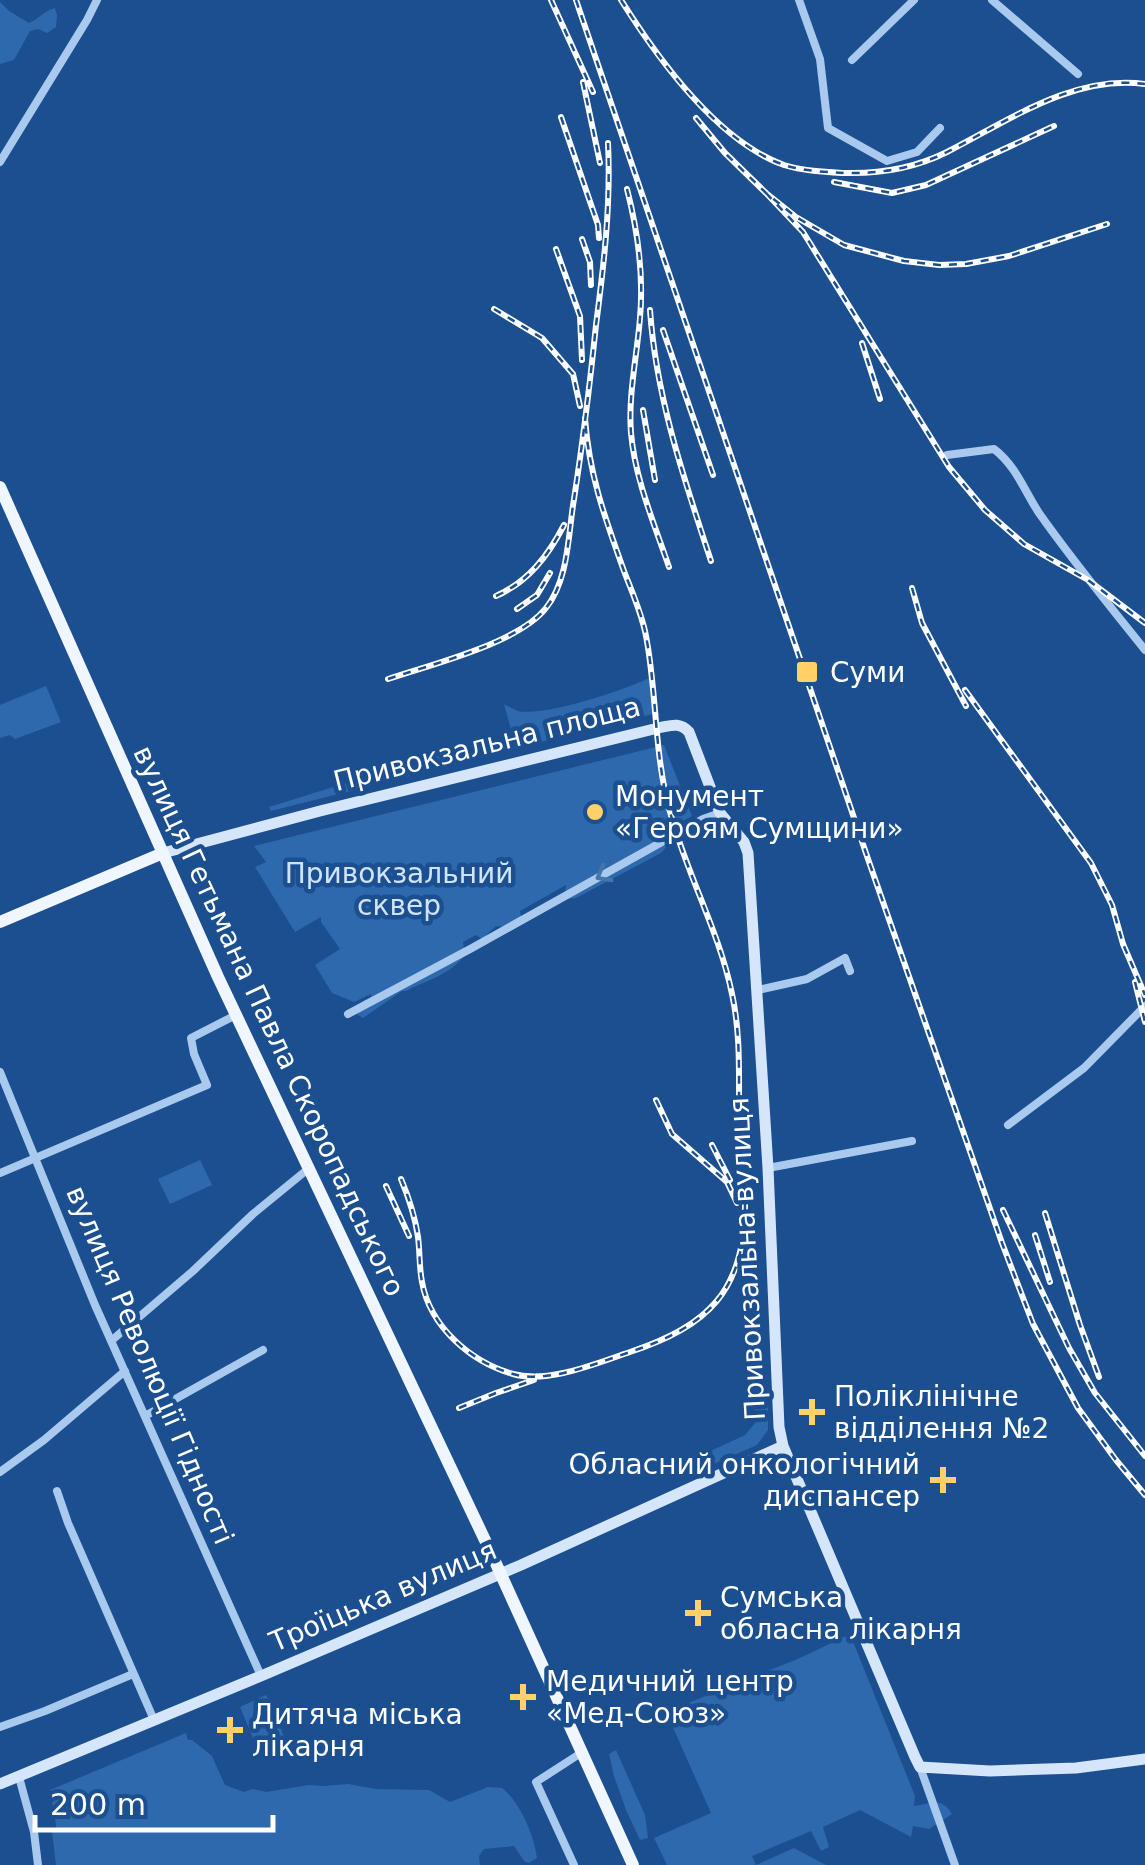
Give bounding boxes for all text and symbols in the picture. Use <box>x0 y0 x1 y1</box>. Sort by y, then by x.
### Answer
place label: Суми <box>830 656 905 689</box>
marker: Суми <box>794 659 820 685</box>
street label: Привокзальна площа <box>330 690 644 798</box>
street label: вулиця Гетьмана Павла Скоропадського <box>127 741 411 1301</box>
place label: Монумент «Героям Сумщини» <box>615 780 904 845</box>
marker: Монумент «Героям Сумщини» <box>584 801 606 823</box>
park label: Привокзальний сквер <box>285 857 513 922</box>
one-way arrow <box>596 862 614 882</box>
street label: Привокзальна вулиця <box>722 1097 772 1421</box>
street label: вулиця Революції Гідності <box>59 1181 241 1549</box>
place label: Поліклінічне відділення №2 <box>834 1380 1049 1445</box>
marker: Поліклінічне відділення №2 <box>799 1399 825 1425</box>
place label: Обласний онкологічний диспансер <box>568 1448 920 1513</box>
marker: Обласний онкологічний диспансер <box>930 1467 956 1493</box>
street label: Троїцька вулиця <box>264 1533 501 1659</box>
place label: Сумська обласна лікарня <box>720 1581 962 1646</box>
marker: Сумська обласна лікарня <box>685 1600 711 1626</box>
place label: Медичний центр «Мед-Союз» <box>546 1665 794 1730</box>
marker: Медичний центр «Мед-Союз» <box>510 1684 536 1710</box>
place label: Дитяча міська лікарня <box>252 1698 463 1763</box>
marker: Дитяча міська лікарня <box>217 1717 243 1743</box>
scale bar <box>35 1770 272 1832</box>
text: 200 m <box>50 1787 146 1822</box>

